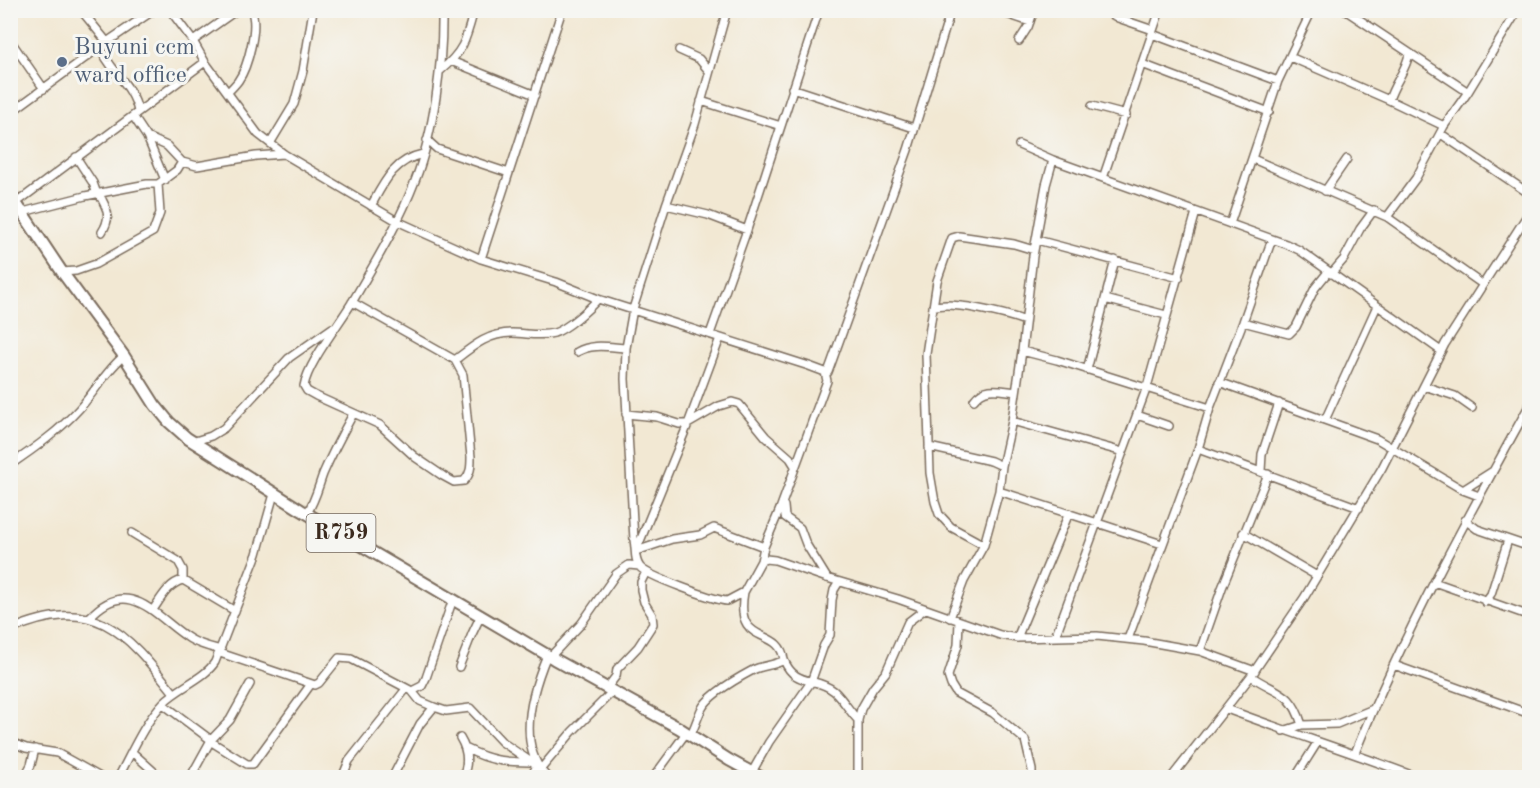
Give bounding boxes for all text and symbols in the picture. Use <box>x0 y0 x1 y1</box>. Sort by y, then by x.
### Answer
place label: Buyuni ccm ward office <box>74 36 195 88</box>
marker: Buyuni ccm ward office <box>55 55 69 69</box>
road number: R759 <box>306 514 376 552</box>

